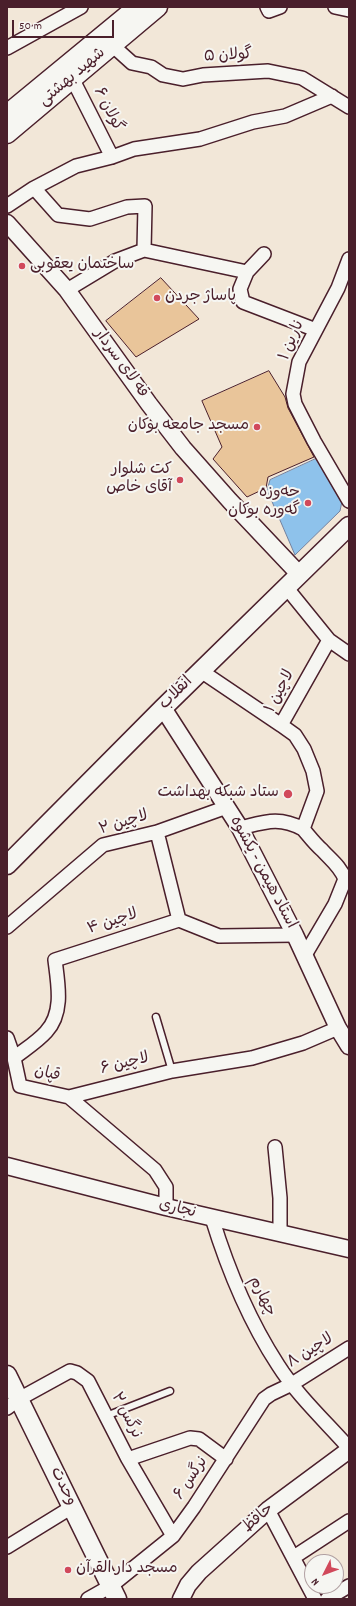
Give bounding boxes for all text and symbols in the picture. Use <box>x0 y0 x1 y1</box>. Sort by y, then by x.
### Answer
scale bar <box>14 12 116 38</box>
text: 50 m <box>19 18 42 35</box>
street label: شهید بهشتی <box>36 45 110 111</box>
street label: گولان ۵ <box>203 46 253 68</box>
street label: گولان ۶ <box>88 85 126 135</box>
place label: ساختمان یعقوبی <box>30 256 134 276</box>
marker: ساختمان یعقوبی <box>17 261 27 271</box>
place label: پاساژ جردن <box>165 288 236 308</box>
marker: پاساژ جردن <box>152 293 162 303</box>
street label: نارین ۱ <box>276 318 310 364</box>
street label: قه لای سردار <box>88 326 152 402</box>
place label: مسجد جامعه بوکان <box>128 417 249 437</box>
marker: مسجد جامعه بوکان <box>252 422 262 432</box>
place label: کت شلوار آقای خاص <box>106 461 172 499</box>
marker: کت شلوار آقای خاص <box>175 475 185 485</box>
place label: حه‌وزه گه‌وره بوکان <box>228 484 300 522</box>
marker: حه‌وزه گه‌وره بوکان <box>303 498 313 508</box>
street label: لاچین ۱ <box>262 667 300 717</box>
street label: انقلاب <box>156 673 198 715</box>
place label: ستاد شبکه بهداشت <box>157 784 279 804</box>
marker: ستاد شبکه بهداشت <box>282 788 294 800</box>
street label: لاچین ۲ <box>97 807 151 841</box>
street label: استاد هیمن - یکشوه <box>224 814 300 932</box>
street label: لاچین ۴ <box>85 906 141 940</box>
street label: لاچین ۶ <box>99 1050 151 1080</box>
street label: قپان <box>32 1063 62 1087</box>
street label: نجاری <box>156 1196 198 1224</box>
street label: چهارم <box>243 1274 279 1320</box>
street label: لاچین ۸ <box>284 1330 338 1374</box>
street label: نرگس ۲ <box>105 1390 145 1442</box>
street label: نرگس ۶ <box>171 1454 213 1504</box>
street label: وحدت <box>44 1465 80 1509</box>
street label: حافظ <box>239 1500 279 1538</box>
north arrow <box>304 1554 344 1594</box>
place label: مسجد دار القرآن <box>76 1560 178 1580</box>
marker: مسجد دار القرآن <box>63 1565 73 1575</box>
text: N <box>308 1574 324 1589</box>

